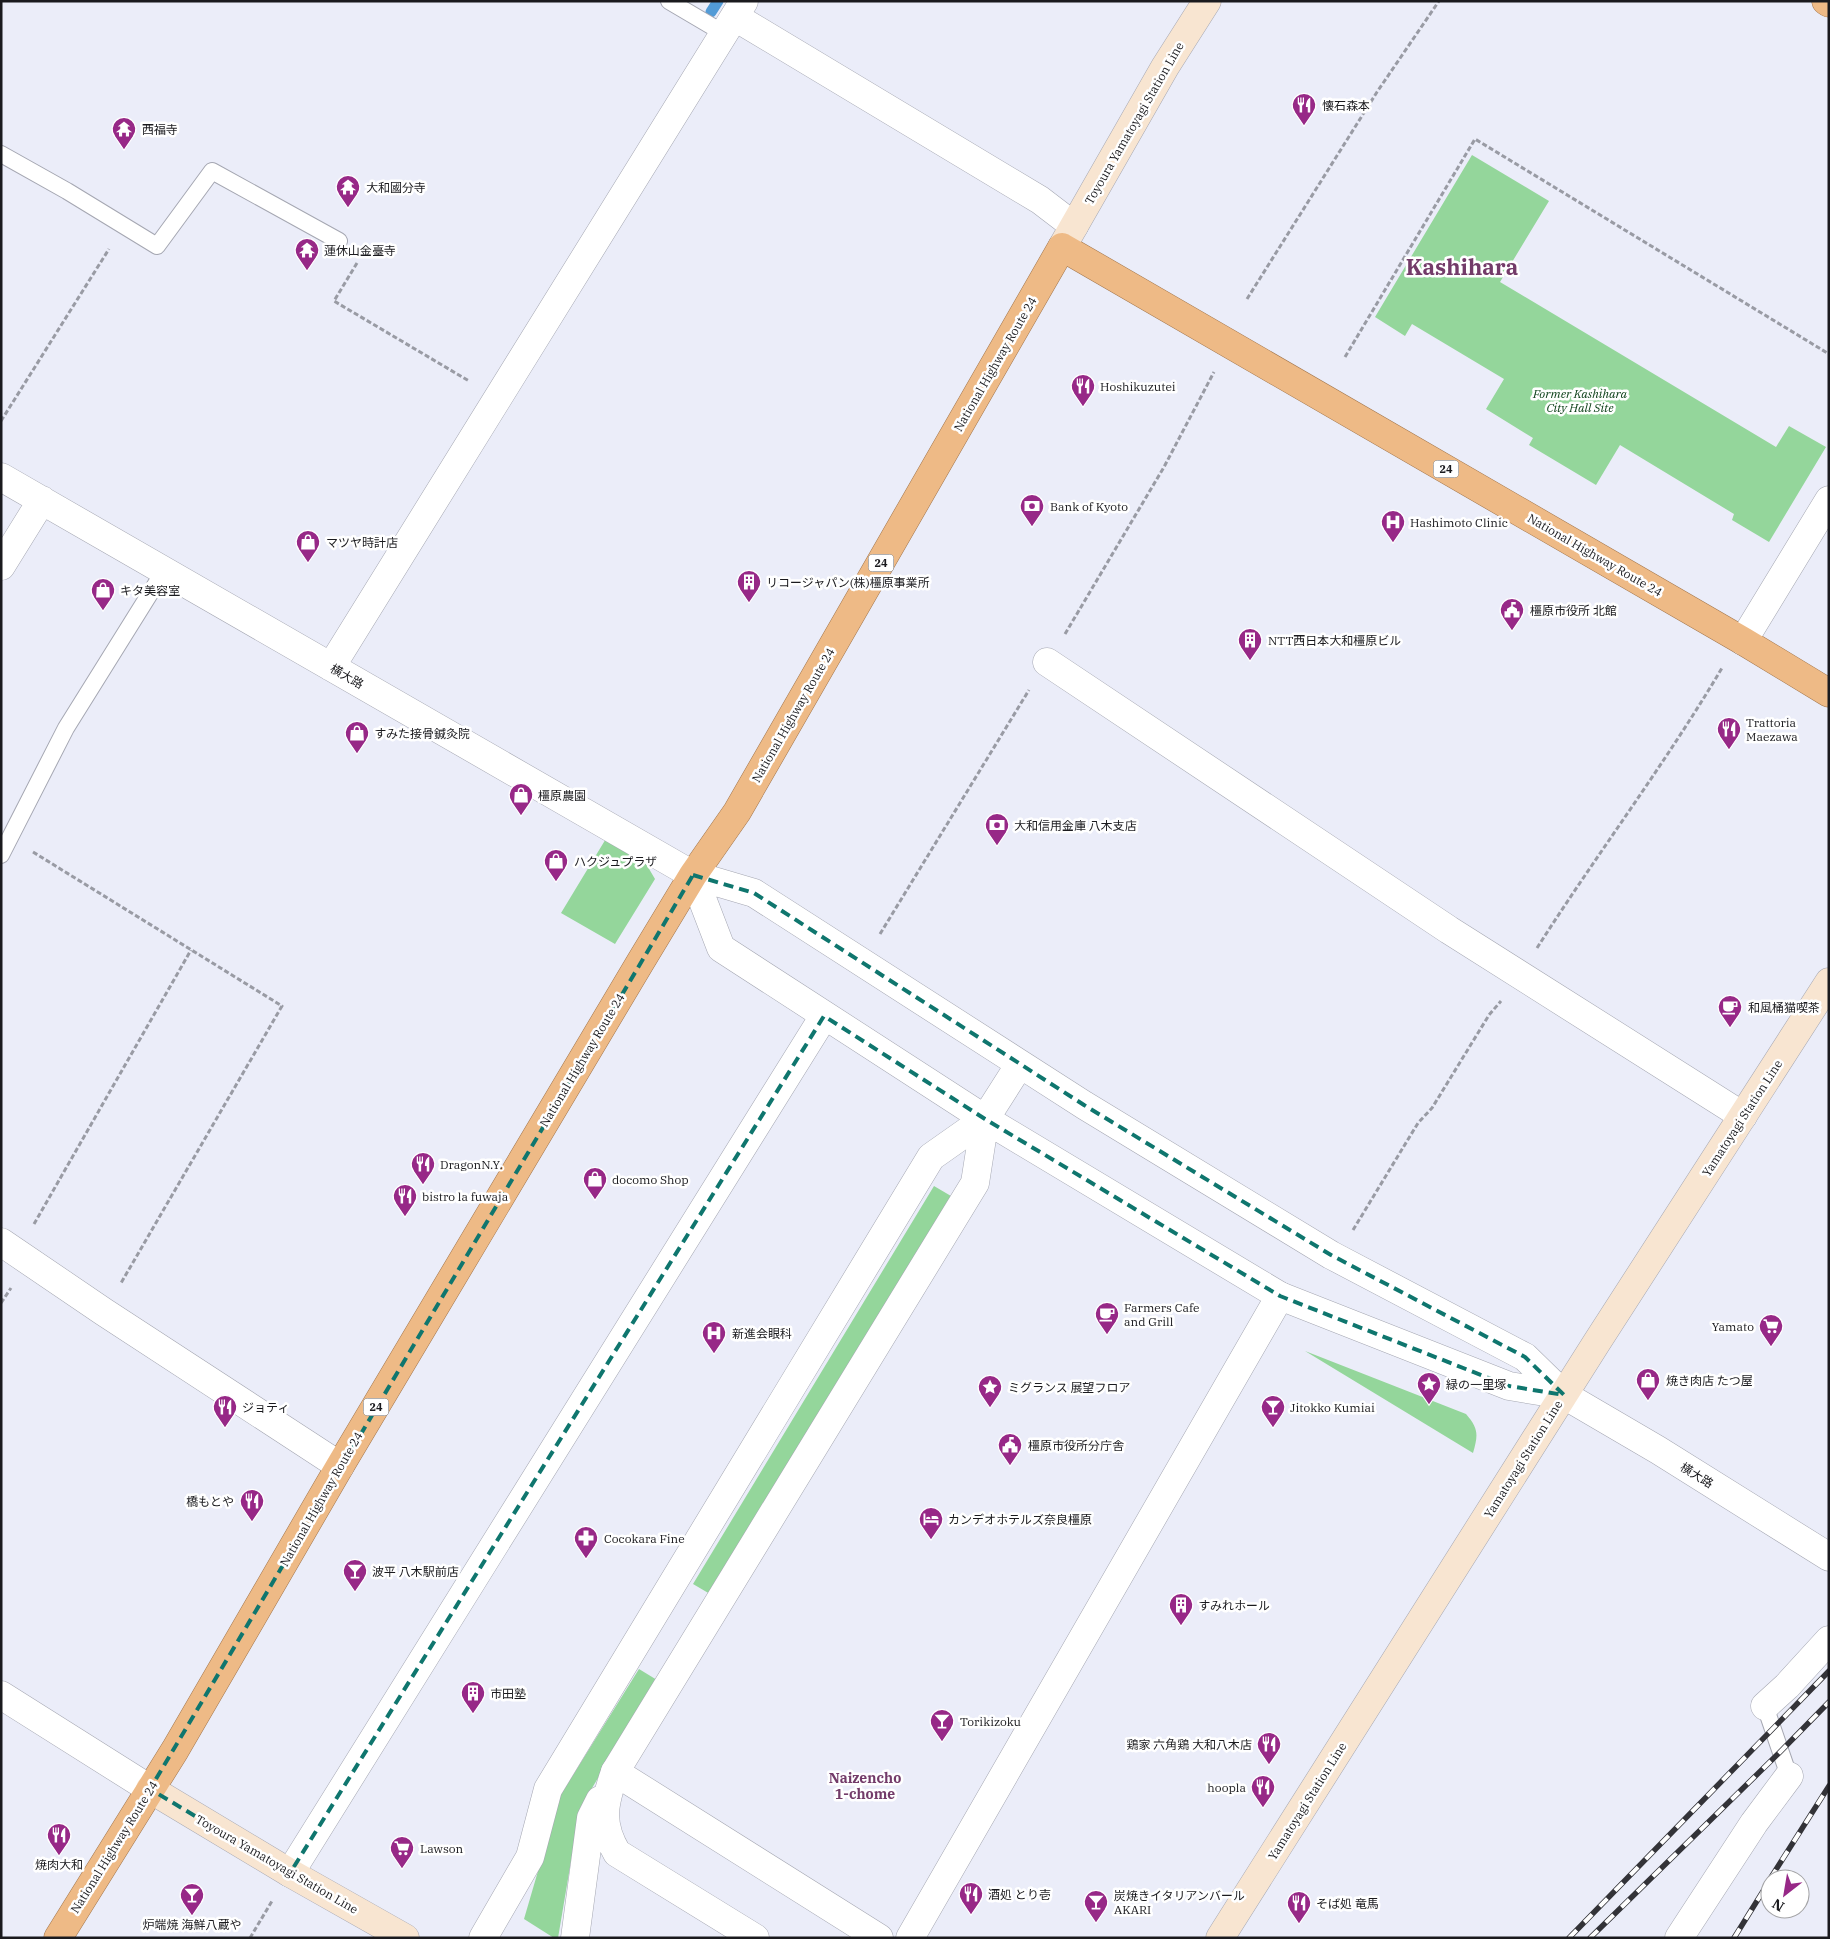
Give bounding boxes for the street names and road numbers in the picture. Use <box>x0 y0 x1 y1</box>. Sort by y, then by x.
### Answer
street label: Toyoura Yamatoyagi Station Line <box>1081 39 1187 207</box>
street label: National Highway Route 24 <box>950 294 1040 434</box>
road number: 24 <box>1434 460 1458 478</box>
street label: National Highway Route 24 <box>1525 510 1665 600</box>
road number: 24 <box>868 554 894 572</box>
street label: National Highway Route 24 <box>748 645 838 785</box>
street label: 横大路 <box>328 661 366 691</box>
street label: National Highway Route 24 <box>536 991 628 1129</box>
street label: Yamatoyagi Station Line <box>1699 1057 1785 1179</box>
street label: Yamatoyagi Station Line <box>1481 1397 1565 1521</box>
road number: 24 <box>364 1398 388 1415</box>
street label: National Highway Route 24 <box>276 1429 366 1569</box>
street label: 横大路 <box>1678 1459 1716 1491</box>
street label: Yamatoyagi Station Line <box>1265 1739 1349 1863</box>
street label: National Highway Route 24 <box>67 1778 161 1916</box>
street label: Toyoura Yamatoyagi Station Line <box>193 1811 361 1917</box>

